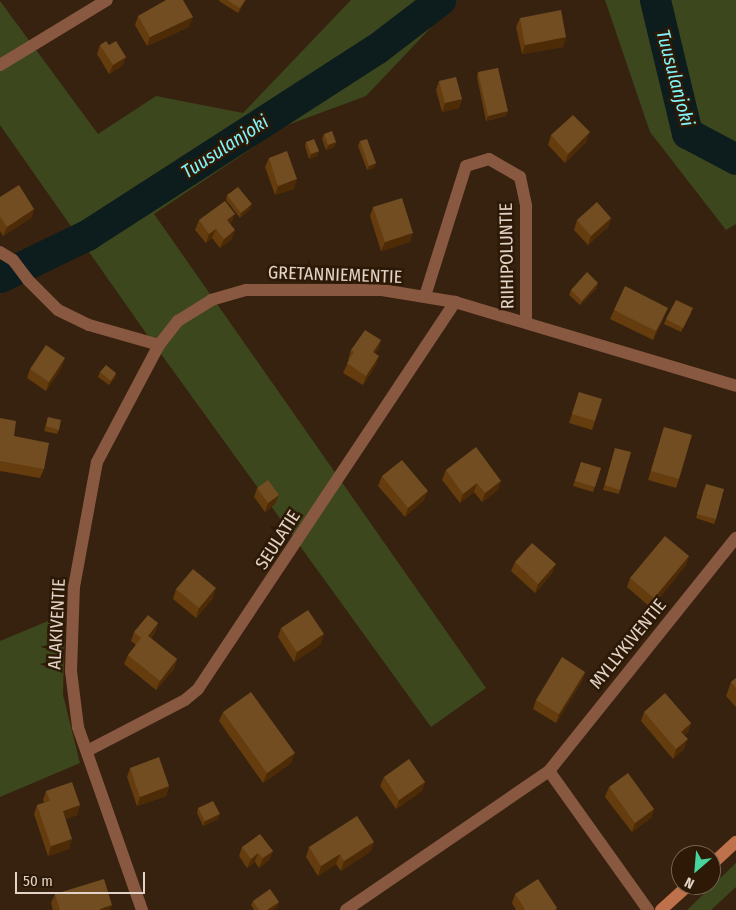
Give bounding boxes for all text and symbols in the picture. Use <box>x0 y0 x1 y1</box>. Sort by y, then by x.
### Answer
water label: Tuusulanjoki <box>651 27 699 129</box>
water label: Tuusulanjoki <box>177 110 273 184</box>
street label: RIIHIPOLUNTIE <box>495 203 519 309</box>
street label: GRETANNIEMENTIE <box>268 262 402 288</box>
street label: SEULATIE <box>251 506 305 574</box>
street label: ALAKIVENTIE <box>44 578 70 670</box>
street label: MYLLYKIVENTIE <box>585 595 671 693</box>
north arrow <box>671 845 721 895</box>
scale bar <box>18 862 148 894</box>
text: 50 m <box>23 872 53 890</box>
text: N <box>682 873 697 892</box>

